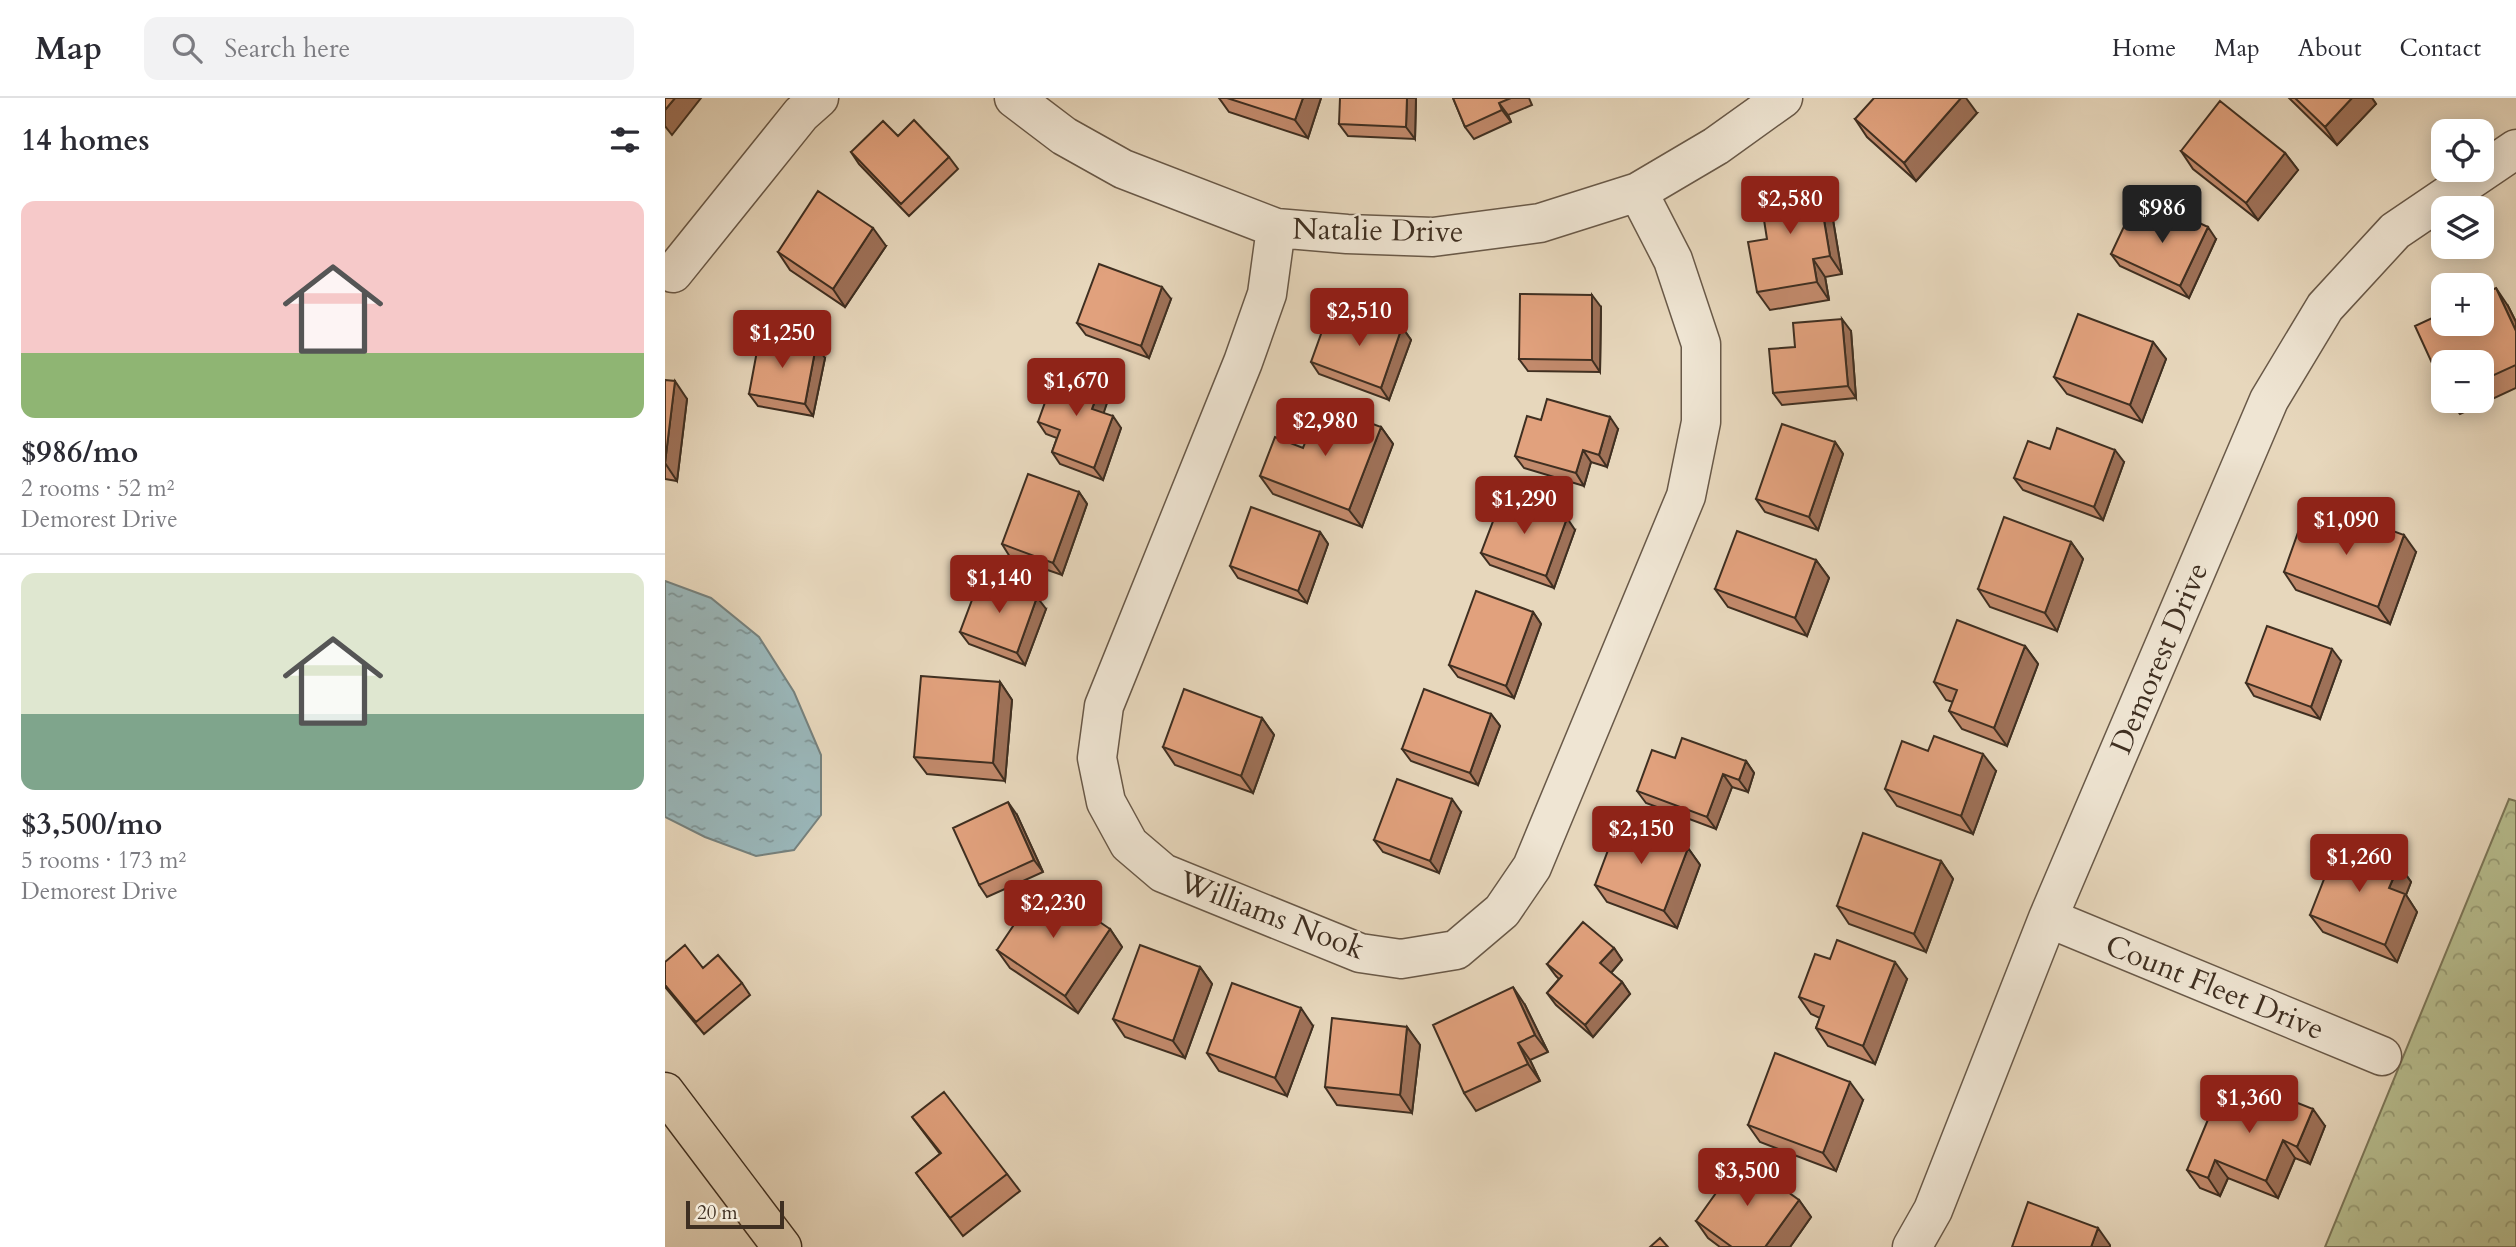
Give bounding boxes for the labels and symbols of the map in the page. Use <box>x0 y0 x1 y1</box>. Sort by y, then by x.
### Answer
pin: $2,580 <box>1733 176 1847 236</box>
pin: $986 <box>2121 186 2203 245</box>
street label: Natalie Drive <box>1292 209 1464 252</box>
pin: $2,510 <box>1302 288 1416 348</box>
pin: $1,250 <box>725 310 839 370</box>
pin: $1,670 <box>1019 358 1133 418</box>
pin: $2,980 <box>1268 398 1382 458</box>
pin: $1,290 <box>1467 476 1581 536</box>
pin: $1,090 <box>2289 498 2403 557</box>
pin: $1,140 <box>942 556 1056 615</box>
street label: Demorest Drive <box>2101 556 2218 760</box>
pin: $2,150 <box>1584 806 1698 866</box>
pin: $1,260 <box>2302 834 2416 894</box>
street label: Williams Nook <box>1172 861 1371 970</box>
pin: $2,230 <box>996 880 1110 940</box>
street label: Count Fleet Drive <box>2099 925 2330 1050</box>
pin: $1,360 <box>2192 1076 2306 1135</box>
pin: $3,500 <box>1690 1148 1804 1208</box>
scale bar <box>686 1198 784 1230</box>

